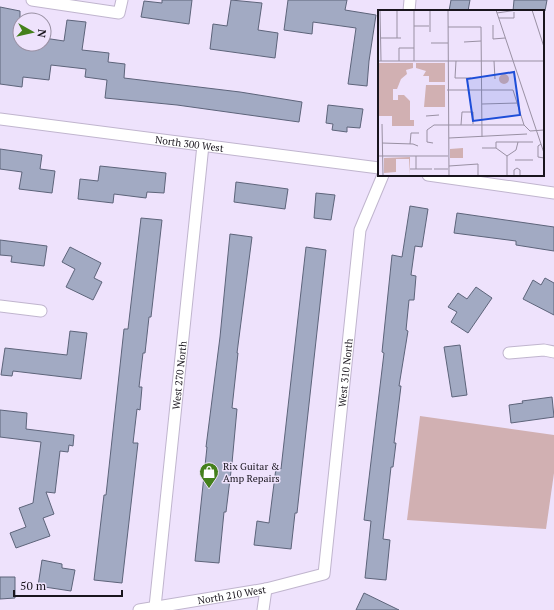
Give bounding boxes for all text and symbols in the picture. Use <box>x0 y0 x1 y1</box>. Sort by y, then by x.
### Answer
inset map <box>378 10 544 176</box>
north arrow <box>12 12 52 52</box>
text: N <box>34 28 49 39</box>
street label: North 300 West <box>154 133 225 155</box>
street label: West 310 North <box>336 338 356 408</box>
street label: West 270 North <box>170 340 190 410</box>
place label: Rix Guitar & Amp Repairs <box>223 460 280 485</box>
shop icon: Rix Guitar & Amp Repairs <box>198 461 220 489</box>
scale bar <box>14 572 122 598</box>
text: 50 m <box>20 578 47 593</box>
street label: North 210 West <box>197 583 267 607</box>

